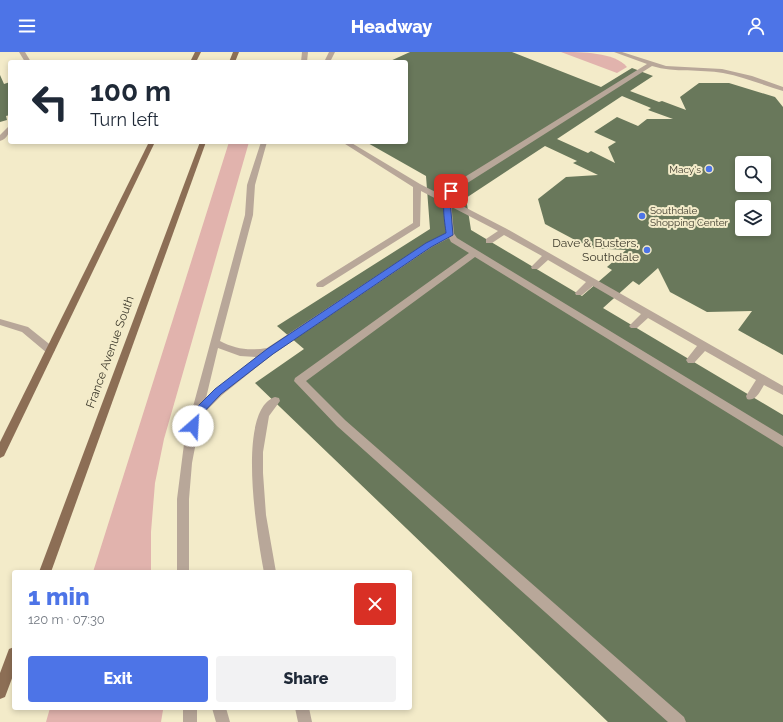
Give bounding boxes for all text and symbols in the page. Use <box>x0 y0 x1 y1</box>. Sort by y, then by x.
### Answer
icon: menu <box>16 15 38 37</box>
icon: person <box>745 15 767 37</box>
text: Headway <box>351 16 432 37</box>
text: 100 m <box>90 75 171 108</box>
icon: left <box>24 76 76 128</box>
text: Turn left <box>90 109 159 130</box>
map controls <box>735 156 771 236</box>
button: search <box>735 156 771 192</box>
place label: Macy's <box>669 164 701 175</box>
marker: Macy's <box>704 164 714 174</box>
pin <box>434 174 468 208</box>
icon: arrive <box>440 180 462 202</box>
button: layers <box>735 200 771 236</box>
place label: Southdale Shopping Center <box>650 205 729 228</box>
marker: Southdale Shopping Center <box>637 211 647 221</box>
place label: Dave & Busters, Southdale <box>552 236 639 264</box>
marker: Dave & Busters, Southdale <box>642 245 652 255</box>
street label: France Avenue South <box>83 294 137 410</box>
position arrow <box>172 405 214 447</box>
text: 1 min <box>28 582 90 611</box>
button: close <box>354 583 396 625</box>
text: 120 m · 07:30 <box>28 612 105 627</box>
button: Exit <box>28 656 208 702</box>
button: Share <box>216 656 396 702</box>

